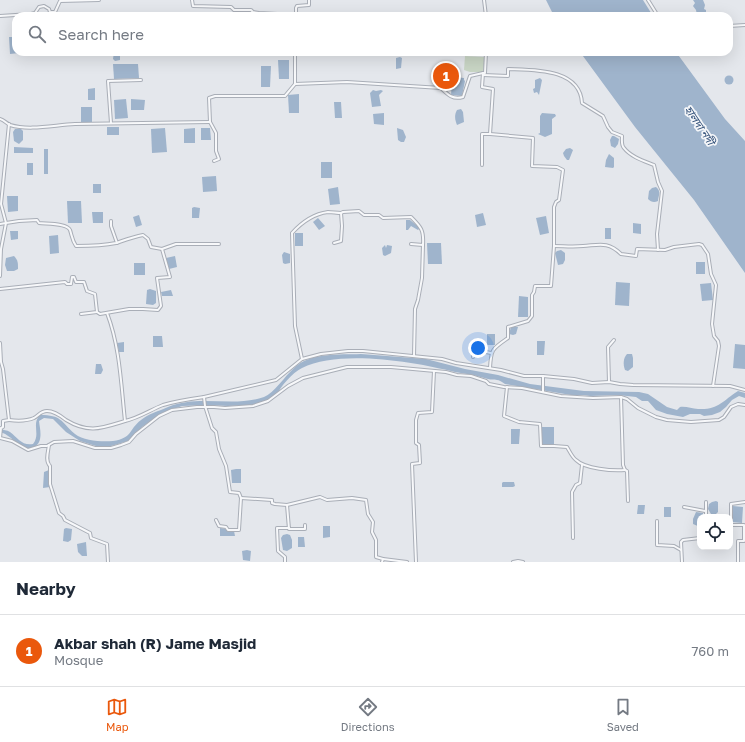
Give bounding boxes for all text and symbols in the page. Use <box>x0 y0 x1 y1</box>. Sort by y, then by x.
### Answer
search box <box>12 12 733 56</box>
icon: search <box>26 23 48 45</box>
text: Search here <box>58 25 144 43</box>
pin: 1 <box>433 61 459 91</box>
water label: হালদা নদী <box>682 103 719 149</box>
your location <box>468 338 488 358</box>
map controls <box>697 514 733 550</box>
button: locate <box>697 514 733 550</box>
text: Nearby <box>16 578 76 599</box>
text: Akbar shah (R) Jame Masjid <box>54 634 256 652</box>
text: 1 <box>26 643 32 659</box>
text: 760 m <box>691 643 729 659</box>
text: Mosque <box>54 652 103 668</box>
tab: Map <box>106 696 129 733</box>
tab: Directions <box>341 696 395 733</box>
tab: Saved <box>607 696 639 733</box>

